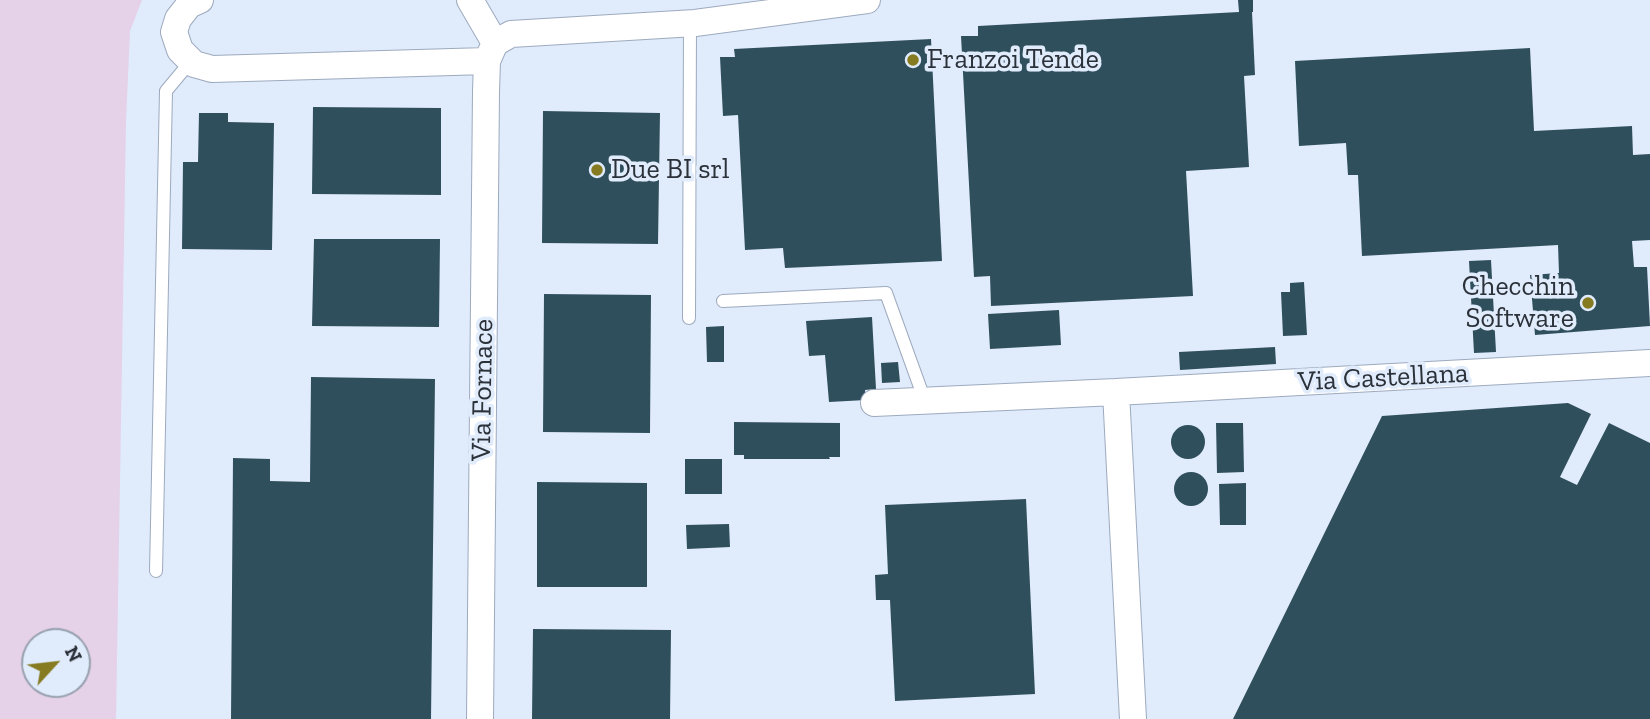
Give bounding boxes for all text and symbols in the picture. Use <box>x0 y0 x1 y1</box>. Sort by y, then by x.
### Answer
place label: Franzoi Tende <box>927 43 1099 77</box>
marker: Franzoi Tende <box>905 52 921 68</box>
place label: Due BI srl <box>611 153 730 187</box>
marker: Due BI srl <box>589 162 605 178</box>
place label: Checchin Software <box>1462 270 1574 336</box>
marker: Checchin Software <box>1580 295 1596 311</box>
street label: Via Fornace <box>465 319 501 461</box>
street label: Via Castellana <box>1297 357 1469 399</box>
north arrow <box>21 628 91 698</box>
text: N <box>60 642 87 666</box>

